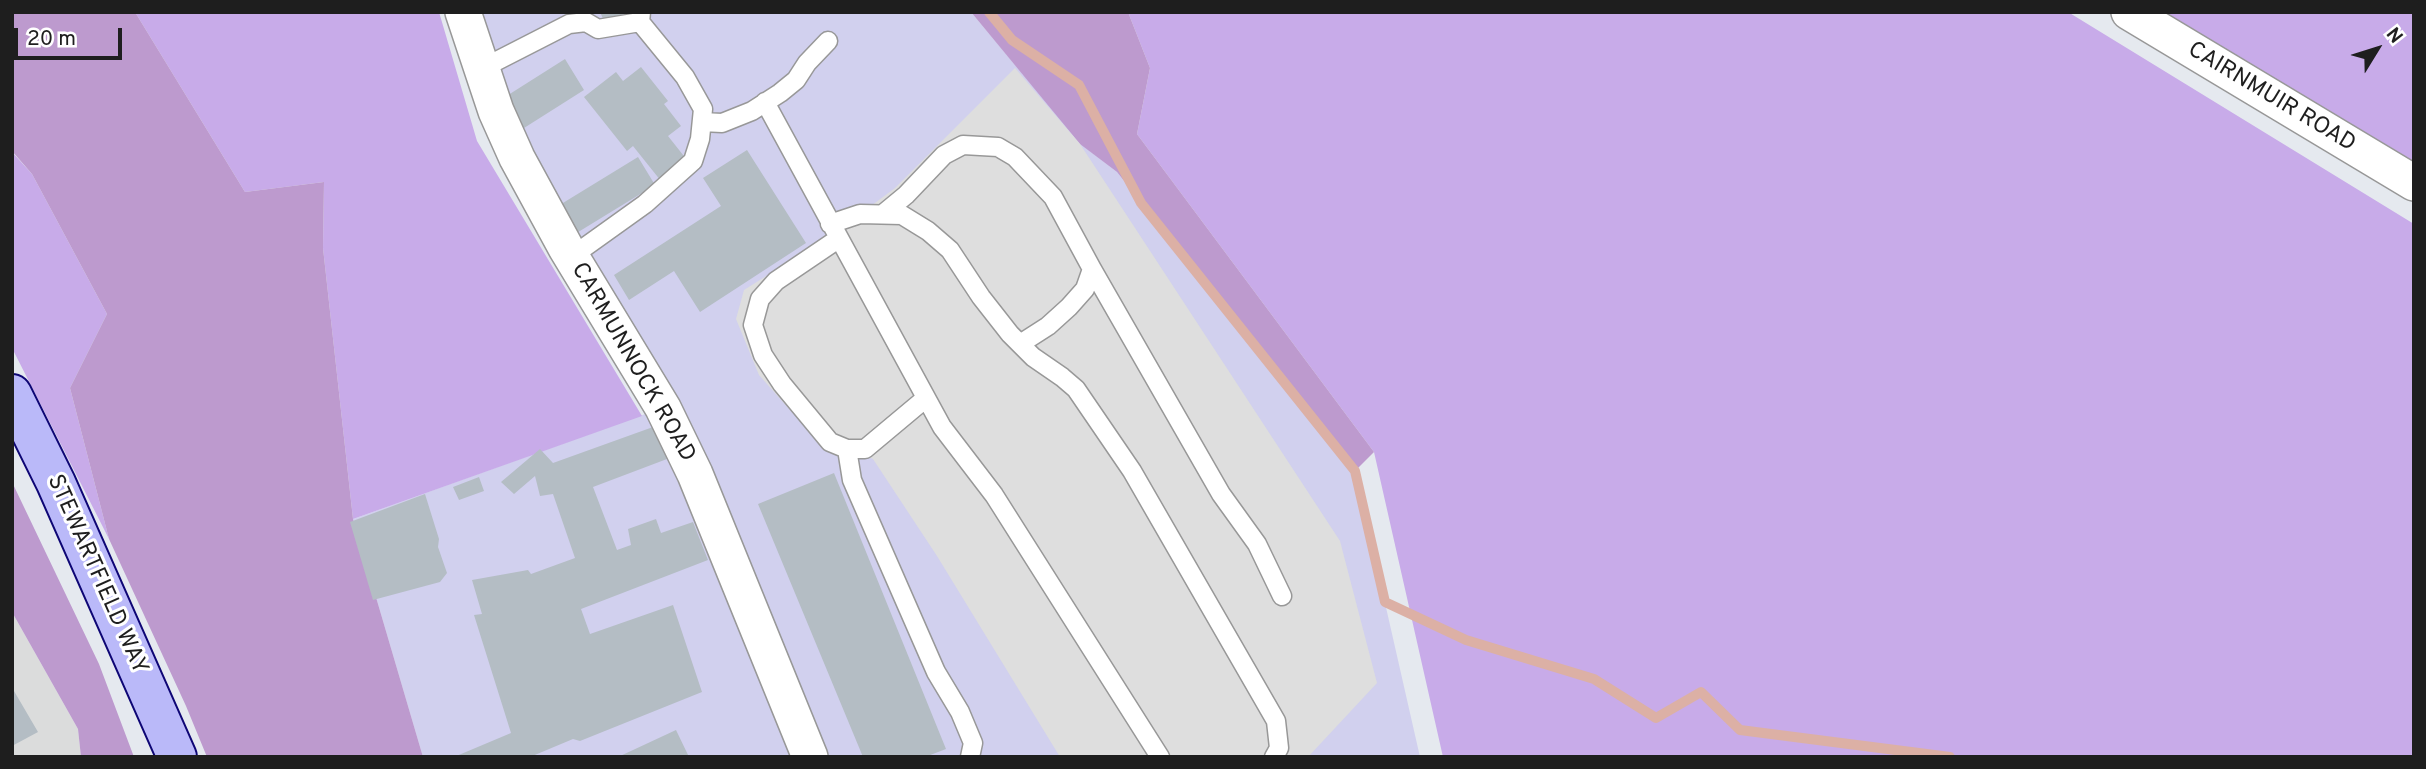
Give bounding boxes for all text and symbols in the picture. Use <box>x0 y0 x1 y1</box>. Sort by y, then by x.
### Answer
scale bar <box>18 14 126 58</box>
north arrow <box>2342 14 2412 84</box>
text: N <box>2380 23 2407 49</box>
text: 20 m <box>27 26 76 53</box>
street label: CAIRNMUIR ROAD <box>2182 37 2360 159</box>
street label: CARMUNNOCK ROAD <box>564 258 700 468</box>
street label: STEWARTFIELD WAY <box>40 471 152 679</box>

